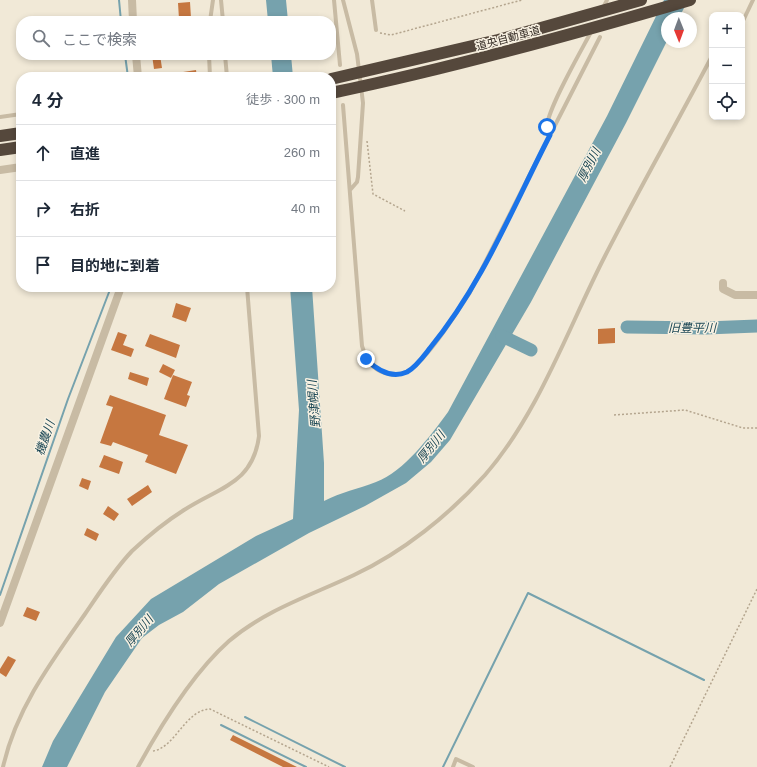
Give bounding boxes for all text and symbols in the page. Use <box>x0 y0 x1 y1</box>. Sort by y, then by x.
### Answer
north arrow <box>661 12 697 48</box>
map controls <box>709 12 745 120</box>
button: + <box>709 12 745 48</box>
search box <box>16 16 336 60</box>
street label: 道央自動車道 <box>475 24 541 52</box>
icon: search <box>30 27 52 49</box>
text: ここで検索 <box>62 31 137 48</box>
button: − <box>709 48 745 84</box>
button: locate <box>709 84 745 120</box>
text: 4 分 <box>32 91 63 110</box>
text: 徒歩 · 300 m <box>246 92 320 107</box>
route start <box>538 118 556 136</box>
icon: ahead <box>32 142 54 164</box>
water label: 厚別川 <box>575 144 604 184</box>
text: 直進 <box>70 145 100 162</box>
text: 260 m <box>284 145 320 160</box>
icon: right <box>32 198 54 220</box>
text: 右折 <box>70 201 100 218</box>
text: 40 m <box>291 201 320 216</box>
icon: arrive <box>32 254 54 276</box>
text: 目的地に到着 <box>70 257 160 274</box>
water label: 旧豊平川 <box>668 321 718 335</box>
route end <box>357 350 375 368</box>
water label: 野津幌川 <box>305 377 323 429</box>
water label: 機農川 <box>33 417 58 457</box>
water label: 厚別川 <box>414 427 449 465</box>
water label: 厚別川 <box>122 611 157 649</box>

